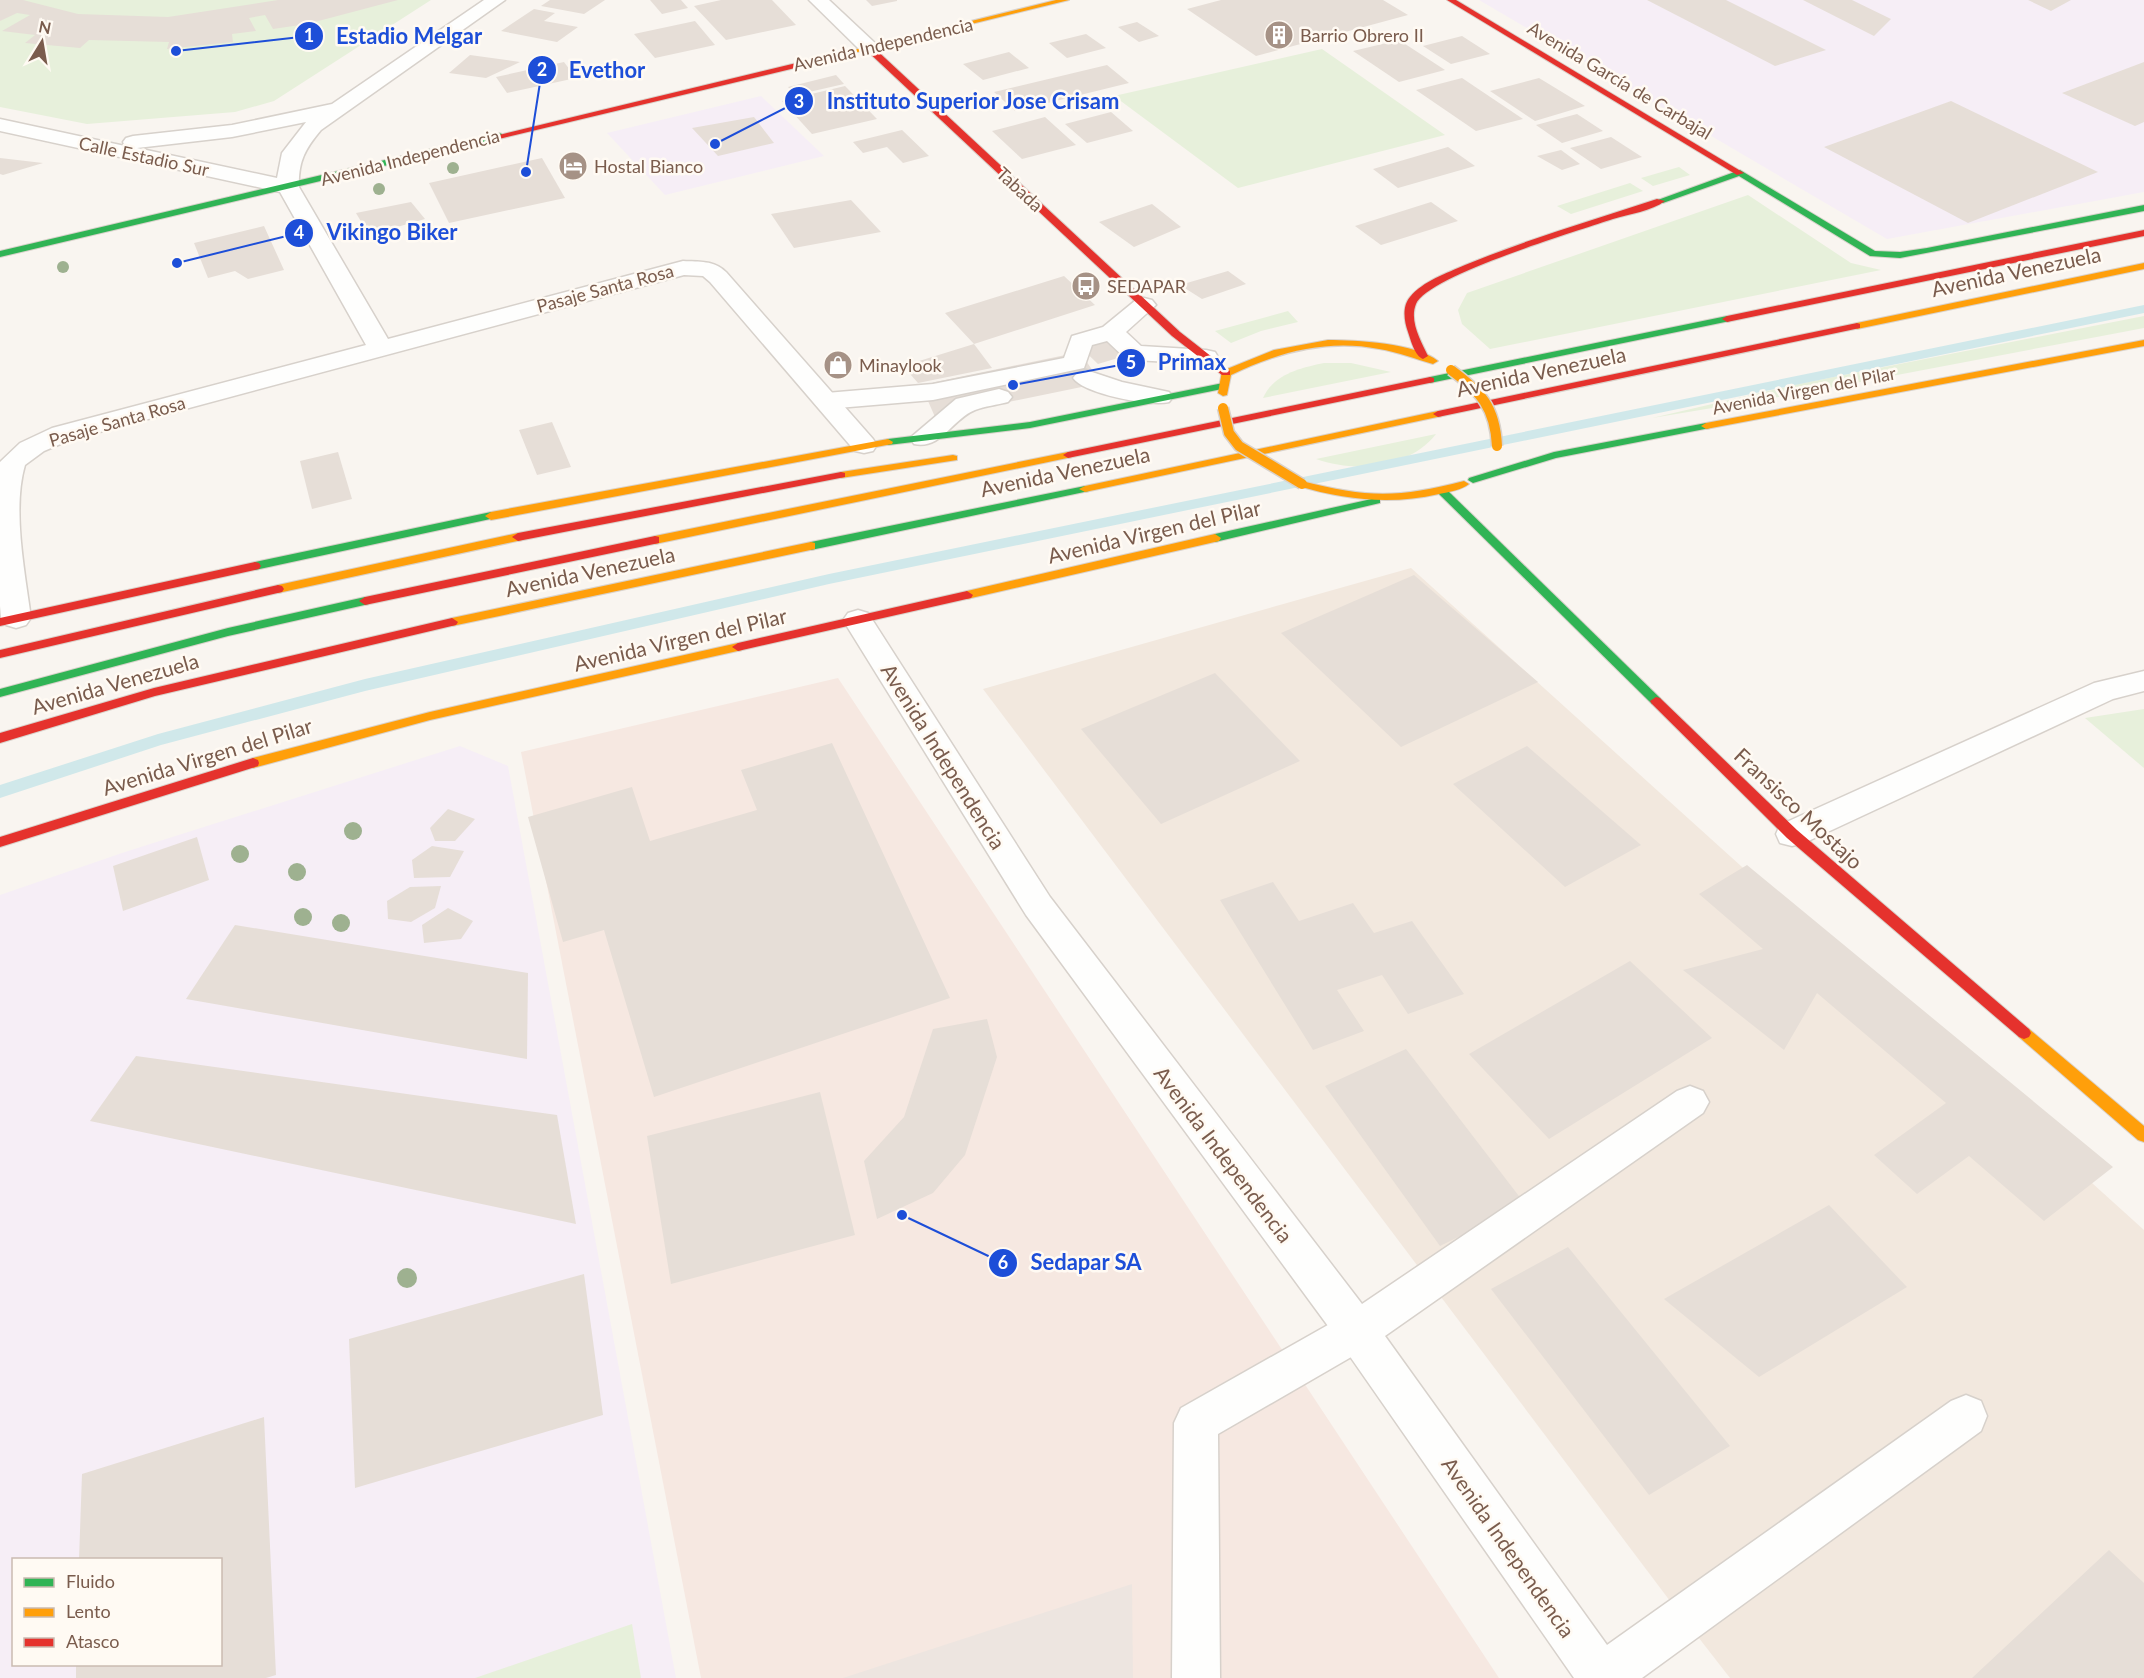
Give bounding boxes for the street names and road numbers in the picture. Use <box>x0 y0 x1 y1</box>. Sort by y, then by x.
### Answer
street label: Avenida Independencia <box>791 13 975 75</box>
street label: Avenida García de Carbajal <box>1524 16 1716 144</box>
street label: Avenida Independencia <box>318 124 502 190</box>
street label: Calle Estadio Sur <box>77 131 211 181</box>
street label: Tabada <box>992 162 1048 216</box>
street label: Avenida Venezuela <box>1929 241 2103 301</box>
street label: Pasaje Santa Rosa <box>534 259 676 317</box>
street label: Avenida Venezuela <box>1454 341 1628 401</box>
street label: Avenida Virgen del Pilar <box>1710 361 1898 419</box>
street label: Pasaje Santa Rosa <box>46 391 188 451</box>
street label: Avenida Venezuela <box>978 441 1152 501</box>
street label: Avenida Virgen del Pilar <box>1045 494 1263 568</box>
street label: Avenida Venezuela <box>503 541 677 601</box>
street label: Avenida Virgen del Pilar <box>571 602 789 676</box>
street label: Avenida Venezuela <box>28 647 202 719</box>
street label: Avenida Independencia <box>877 659 1011 853</box>
street label: Avenida Virgen del Pilar <box>99 712 315 800</box>
street label: Fransisco Mostajo <box>1730 742 1868 874</box>
street label: Avenida Independencia <box>1150 1061 1298 1247</box>
street label: Avenida Independencia <box>1437 1452 1581 1642</box>

